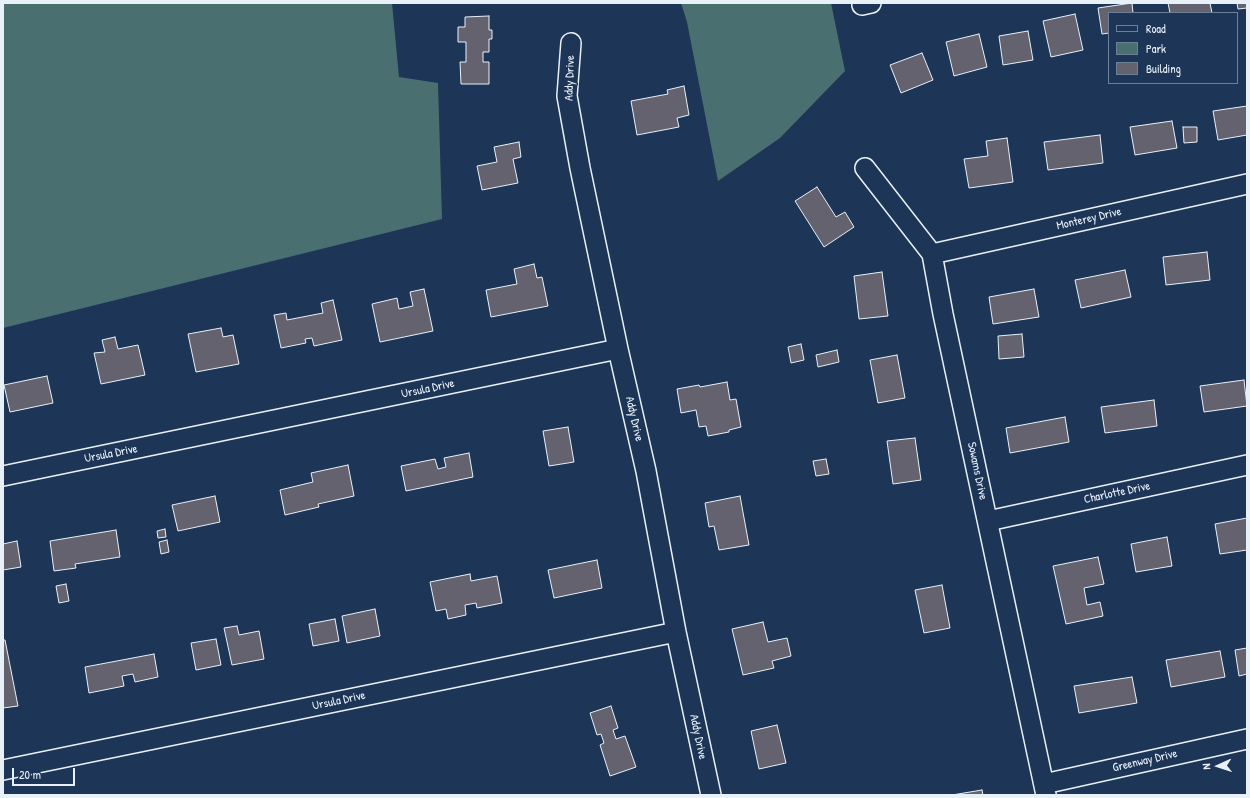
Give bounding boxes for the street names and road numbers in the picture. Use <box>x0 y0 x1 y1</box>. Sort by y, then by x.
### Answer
street label: Addy Drive <box>562 55 578 101</box>
street label: Monterey Drive <box>1055 205 1123 233</box>
street label: Ursula Drive <box>400 376 456 402</box>
street label: Addy Drive <box>622 395 646 443</box>
street label: Sowams Drive <box>964 441 990 501</box>
street label: Ursula Drive <box>83 442 139 466</box>
street label: Charlotte Drive <box>1083 479 1151 507</box>
street label: Ursula Drive <box>311 688 367 714</box>
street label: Addy Drive <box>686 713 710 761</box>
street label: Greenway Drive <box>1111 747 1179 775</box>

